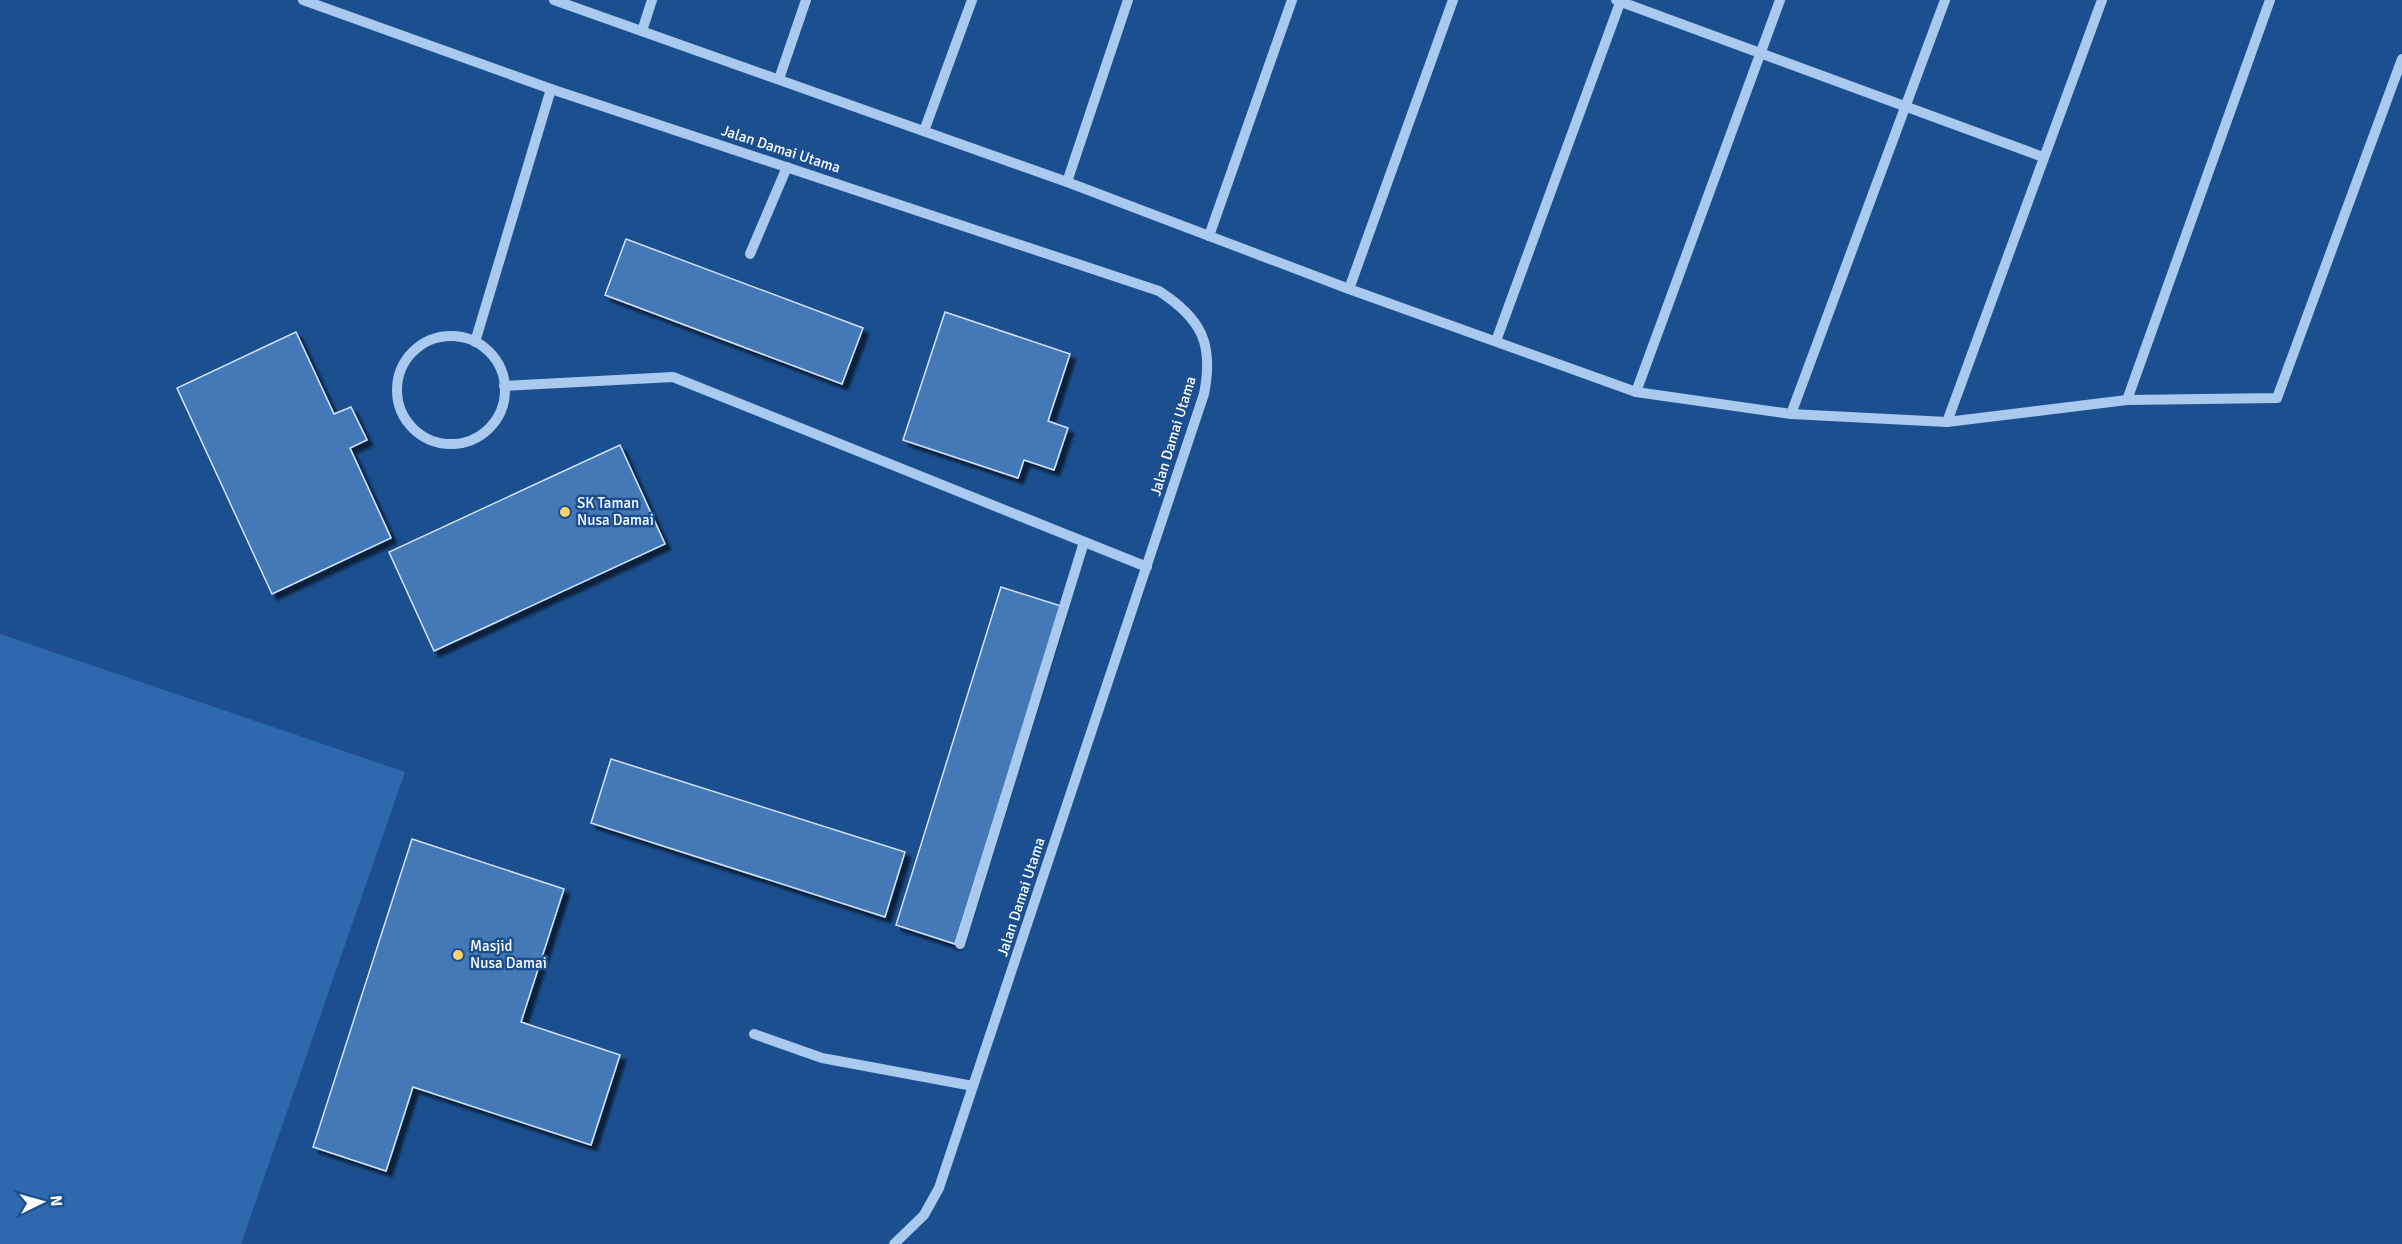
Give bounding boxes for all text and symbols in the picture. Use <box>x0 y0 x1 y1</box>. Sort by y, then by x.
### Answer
street label: Jalan Damai Utama <box>719 121 843 177</box>
street label: Jalan Damai Utama <box>1146 374 1200 498</box>
place label: SK Taman Nusa Damai <box>577 494 654 529</box>
marker: SK Taman Nusa Damai <box>558 505 572 519</box>
street label: Jalan Damai Utama <box>993 835 1049 959</box>
place label: Masjid Nusa Damai <box>470 937 547 972</box>
marker: Masjid Nusa Damai <box>451 948 465 962</box>
north arrow <box>12 1172 72 1232</box>
text: N <box>45 1194 66 1207</box>

